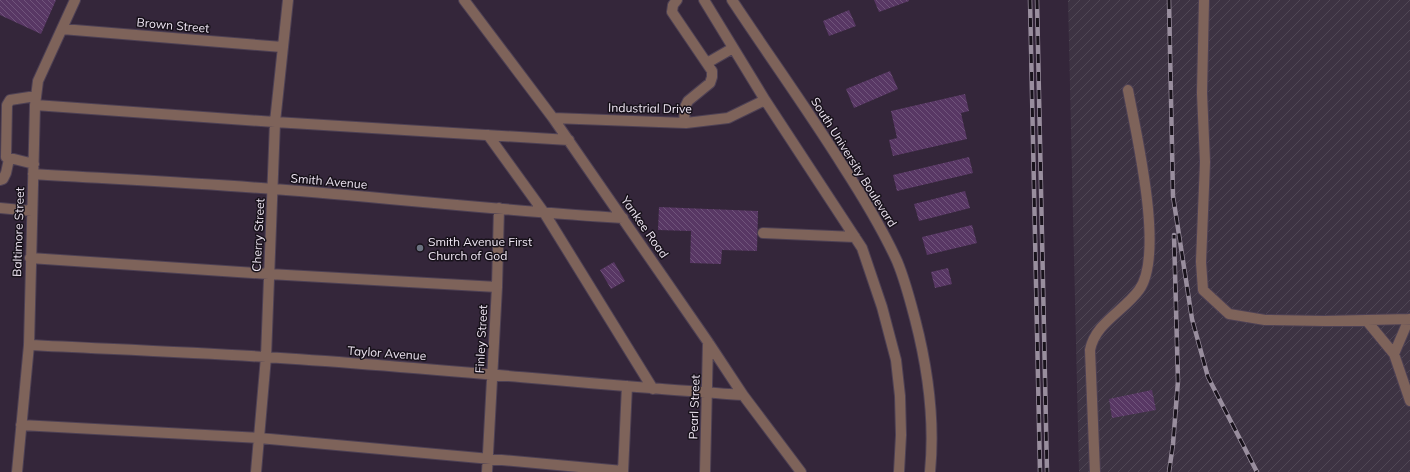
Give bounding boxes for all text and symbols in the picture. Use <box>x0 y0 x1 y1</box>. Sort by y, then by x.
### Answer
street label: Brown Street <box>136 14 210 36</box>
street label: South University Boulevard <box>808 94 900 230</box>
street label: Industrial Drive <box>608 100 692 116</box>
street label: Smith Avenue <box>290 170 368 192</box>
street label: Baltimore Street <box>9 187 27 277</box>
street label: Yankee Road <box>618 192 672 261</box>
street label: Cherry Street <box>249 198 267 272</box>
place label: Smith Avenue First Church of God <box>428 234 532 263</box>
marker: Smith Avenue First Church of God <box>415 243 425 253</box>
street label: Finley Street <box>472 304 490 374</box>
street label: Taylor Avenue <box>347 343 427 363</box>
street label: Pearl Street <box>685 374 703 440</box>

